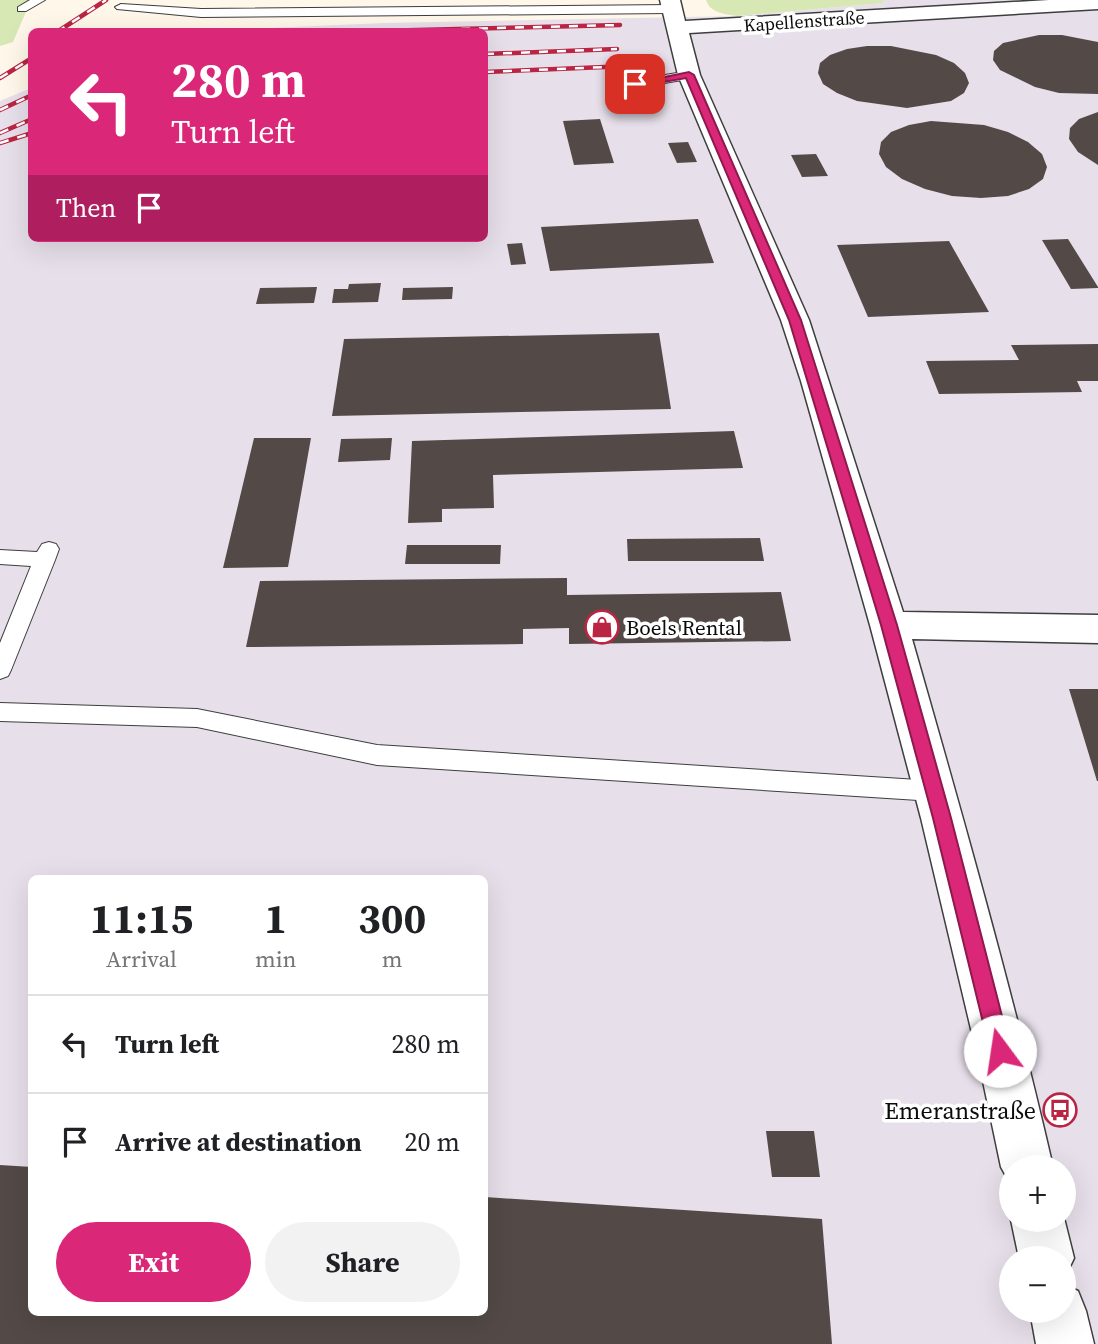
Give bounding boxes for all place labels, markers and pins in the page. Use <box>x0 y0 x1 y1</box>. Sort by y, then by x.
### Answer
pin <box>605 54 665 114</box>
shop icon: Boels Rental <box>583 608 621 646</box>
place label: Boels Rental <box>626 613 742 642</box>
bus stop icon: Emeranstraße <box>1041 1091 1079 1129</box>
place label: Emeranstraße <box>884 1094 1036 1127</box>

